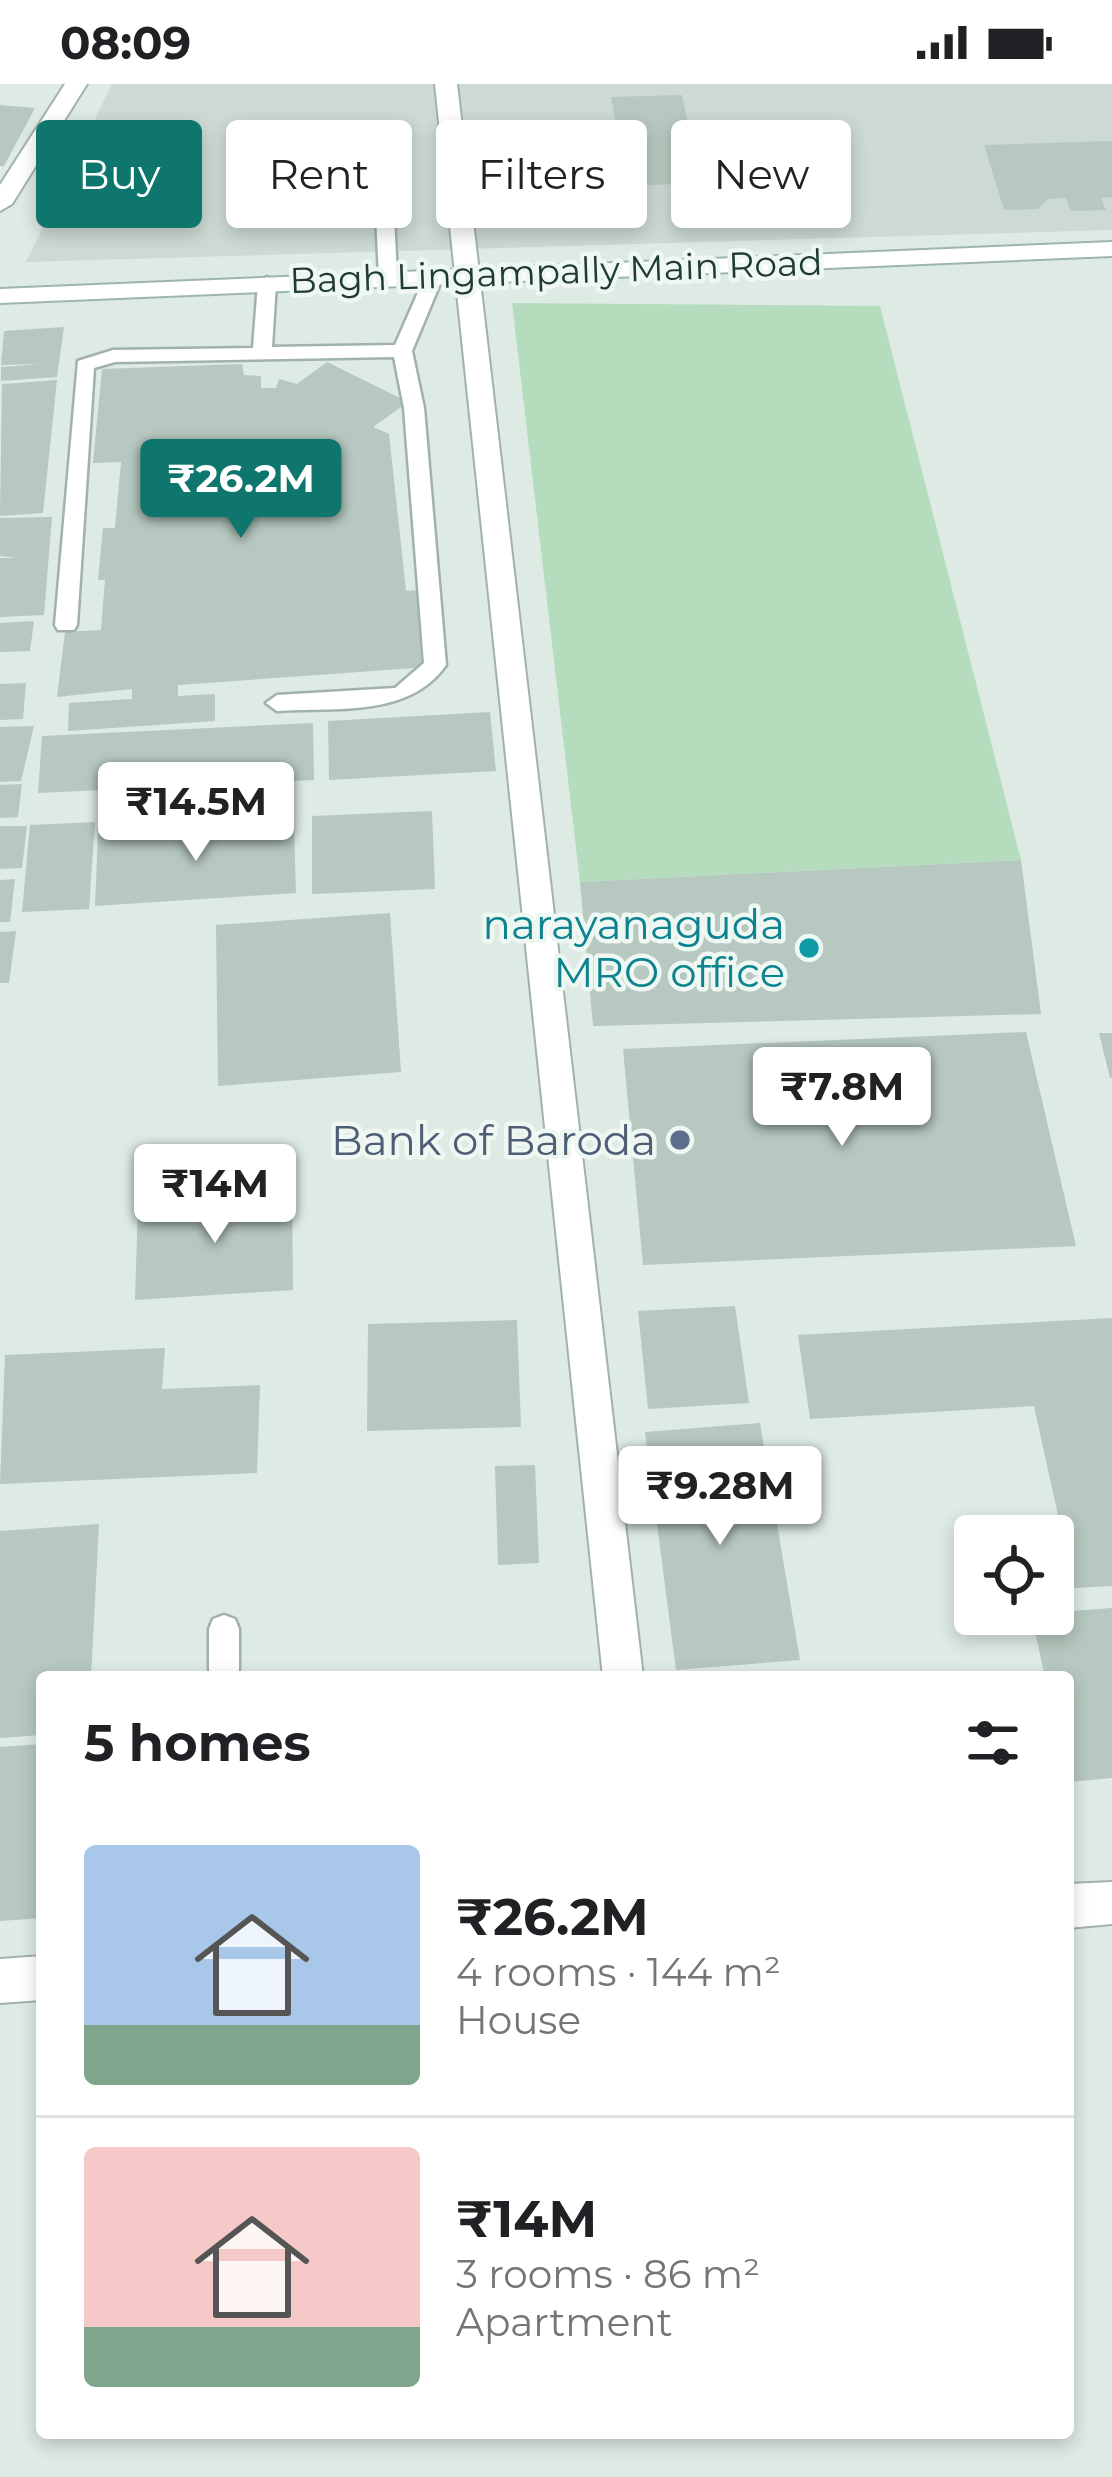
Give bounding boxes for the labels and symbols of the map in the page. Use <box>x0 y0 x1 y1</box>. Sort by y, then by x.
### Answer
street label: Bagh Lingampally Main Road <box>289 240 823 302</box>
pin: ₹26.2M <box>143 439 339 541</box>
pin: ₹14.5M <box>98 762 294 864</box>
place label: narayanaguda MRO office <box>483 898 785 998</box>
marker: narayanaguda MRO office <box>796 935 822 961</box>
pin: ₹7.8M <box>758 1047 926 1149</box>
place label: Bank of Baroda <box>331 1114 656 1166</box>
marker: Bank of Baroda <box>667 1127 693 1153</box>
pin: ₹14M <box>144 1144 286 1246</box>
pin: ₹9.28M <box>622 1446 818 1548</box>

